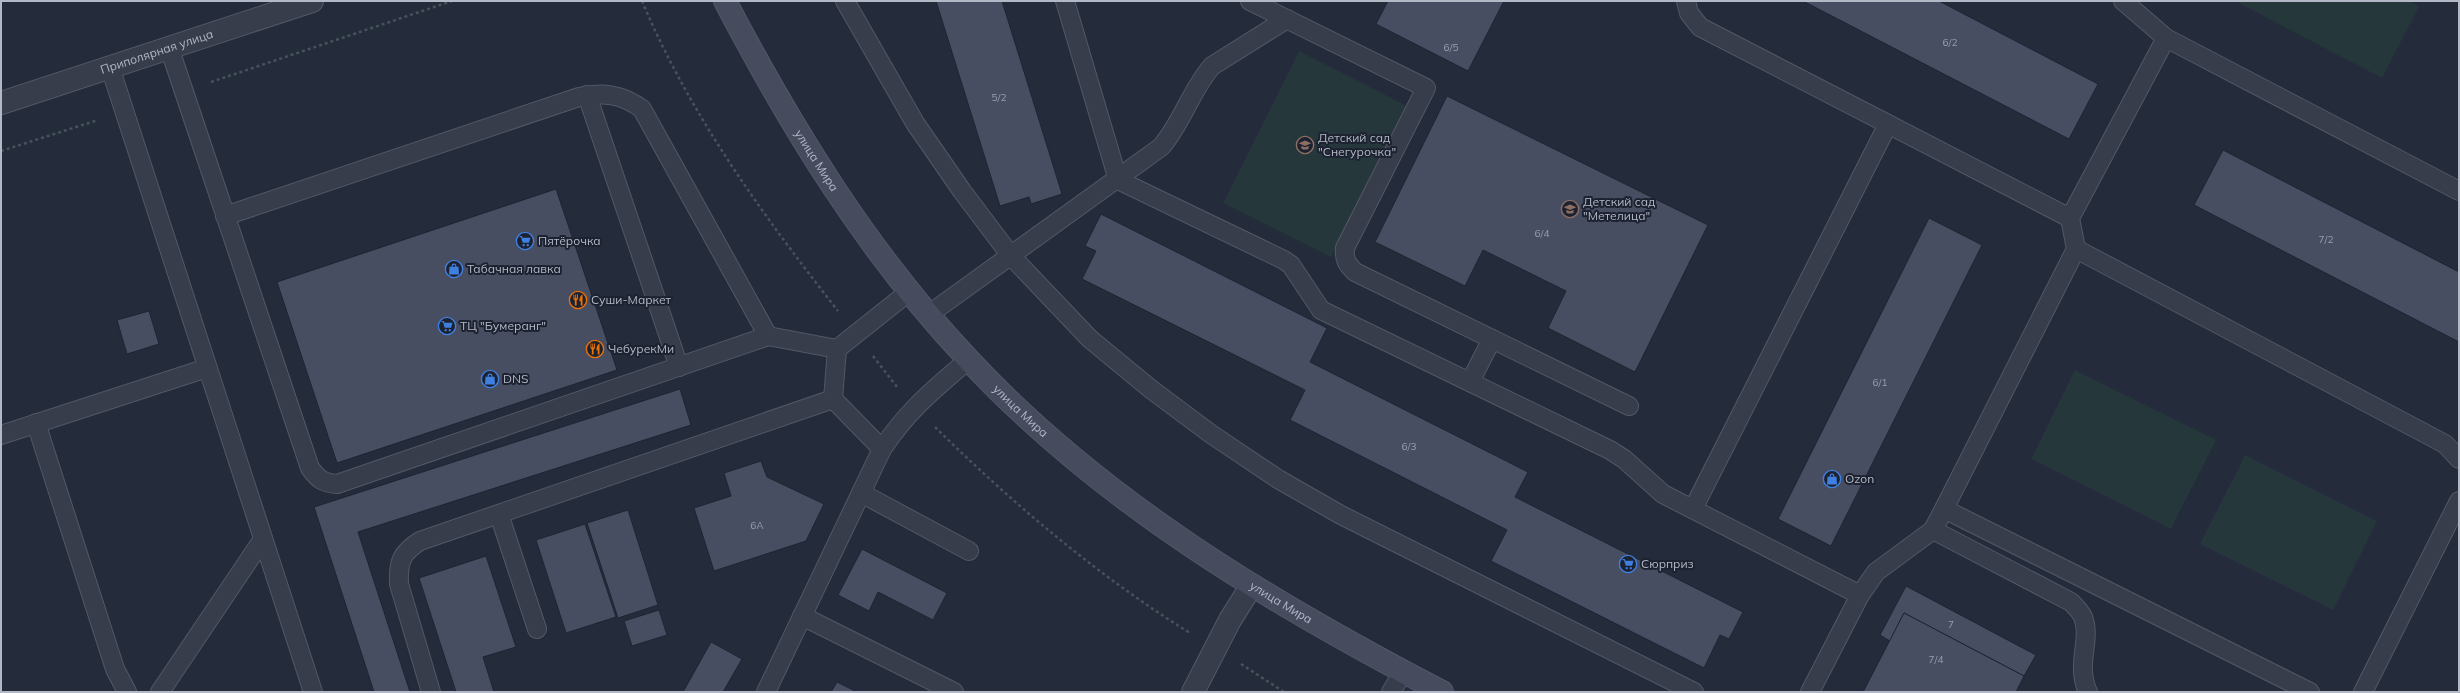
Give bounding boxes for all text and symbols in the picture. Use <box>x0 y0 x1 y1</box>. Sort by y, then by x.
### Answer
street label: Приполярная улица <box>98 26 215 77</box>
house number: 6/2 <box>1943 36 1957 49</box>
house number: 6/5 <box>1444 41 1458 54</box>
house number: 5/2 <box>992 91 1006 104</box>
street label: улица Мира <box>792 127 842 194</box>
place label: Детский сад "Снегурочка" <box>1318 130 1396 159</box>
school or university icon: Детский сад "Снегурочка" <box>1295 135 1315 155</box>
place label: Детский сад "Метелица" <box>1583 194 1655 223</box>
school or university icon: Детский сад "Метелица" <box>1560 199 1580 219</box>
house number: 6/4 <box>1535 227 1549 240</box>
supermarket icon: Пятёрочка <box>515 231 535 251</box>
place label: Пятёрочка <box>538 233 601 248</box>
house number: 7/2 <box>2319 233 2333 246</box>
shop icon: Табачная лавка <box>444 259 464 279</box>
place label: Табачная лавка <box>467 261 561 276</box>
restaurant icon: Суши-Маркет <box>568 290 588 310</box>
place label: Суши-Маркет <box>591 292 672 307</box>
supermarket icon: ТЦ "Бумеранг" <box>437 316 457 336</box>
place label: ТЦ "Бумеранг" <box>460 318 546 333</box>
restaurant icon: ЧебурекМи <box>585 339 605 359</box>
place label: ЧебурекМи <box>608 341 674 356</box>
shop icon: DNS <box>480 369 500 389</box>
place label: DNS <box>503 371 528 386</box>
house number: 6/1 <box>1873 376 1887 389</box>
street label: улица Мира <box>990 381 1052 440</box>
house number: 6/3 <box>1402 440 1416 453</box>
shop icon: Ozon <box>1822 469 1842 489</box>
place label: Ozon <box>1845 471 1874 486</box>
house number: 6А <box>750 519 764 532</box>
supermarket icon: Сюрприз <box>1618 554 1638 574</box>
place label: Сюрприз <box>1641 556 1694 571</box>
street label: улица Мира <box>1247 578 1315 627</box>
house number: 7 <box>1948 618 1954 631</box>
house number: 7/4 <box>1929 653 1943 666</box>

